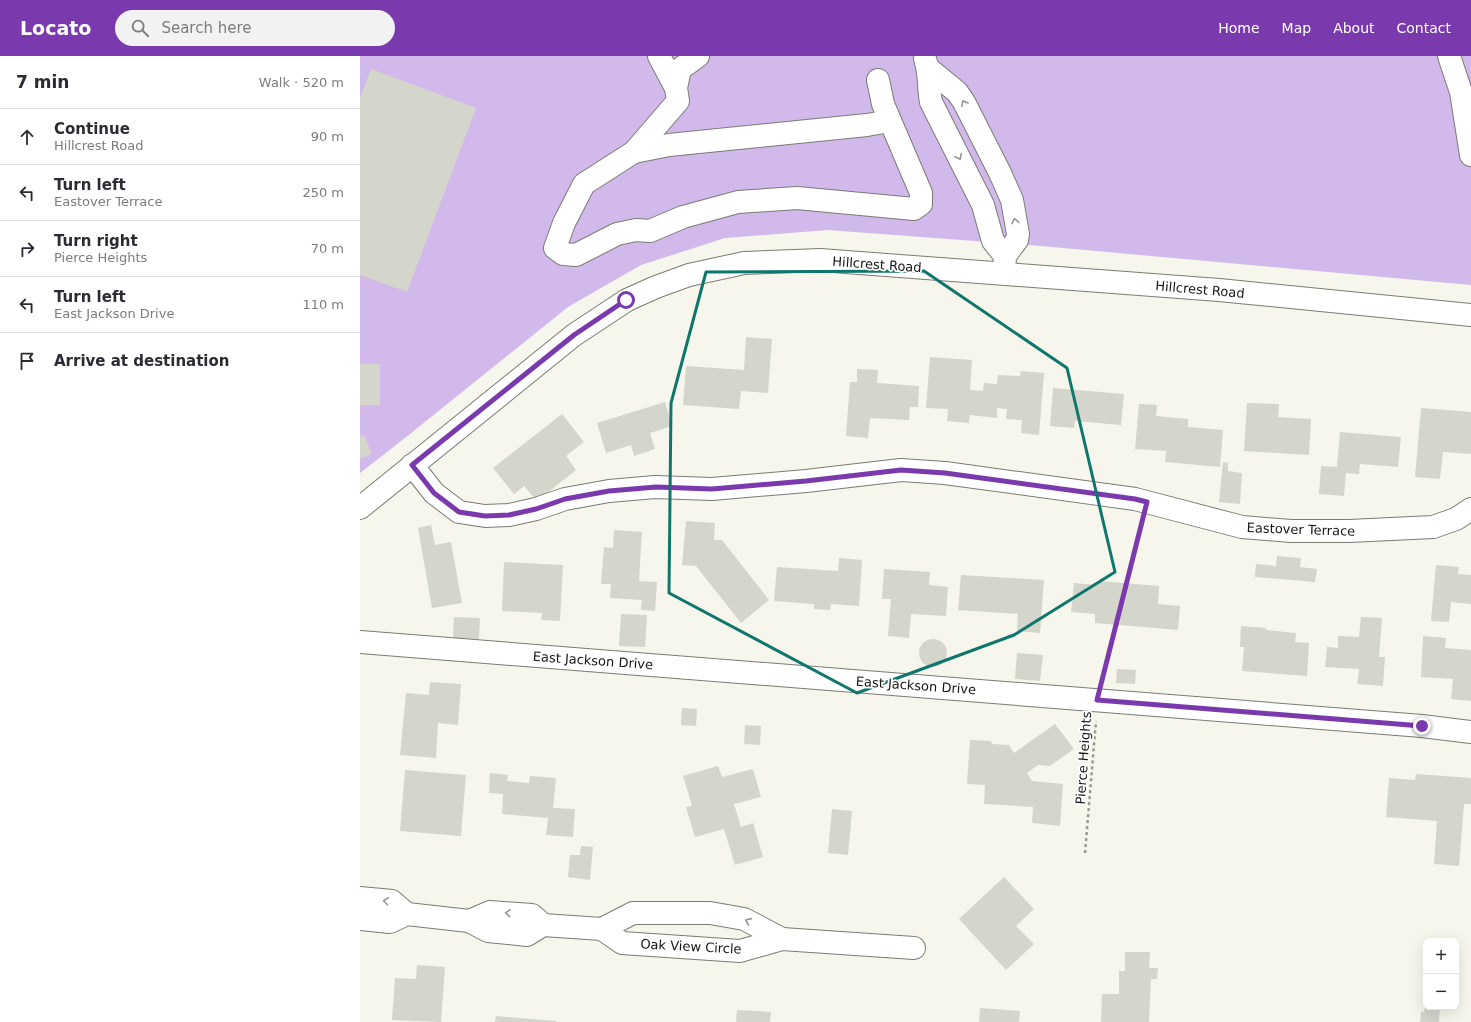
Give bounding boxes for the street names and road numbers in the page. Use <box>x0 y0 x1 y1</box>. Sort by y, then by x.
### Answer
street label: Hillcrest Road <box>832 254 922 275</box>
street label: Hillcrest Road <box>1155 278 1245 301</box>
street label: Eastover Terrace <box>1247 520 1355 539</box>
street label: East Jackson Drive <box>532 649 654 672</box>
street label: East Jackson Drive <box>855 674 977 697</box>
street label: Pierce Heights <box>1073 711 1094 805</box>
street label: Oak View Circle <box>640 936 742 957</box>

